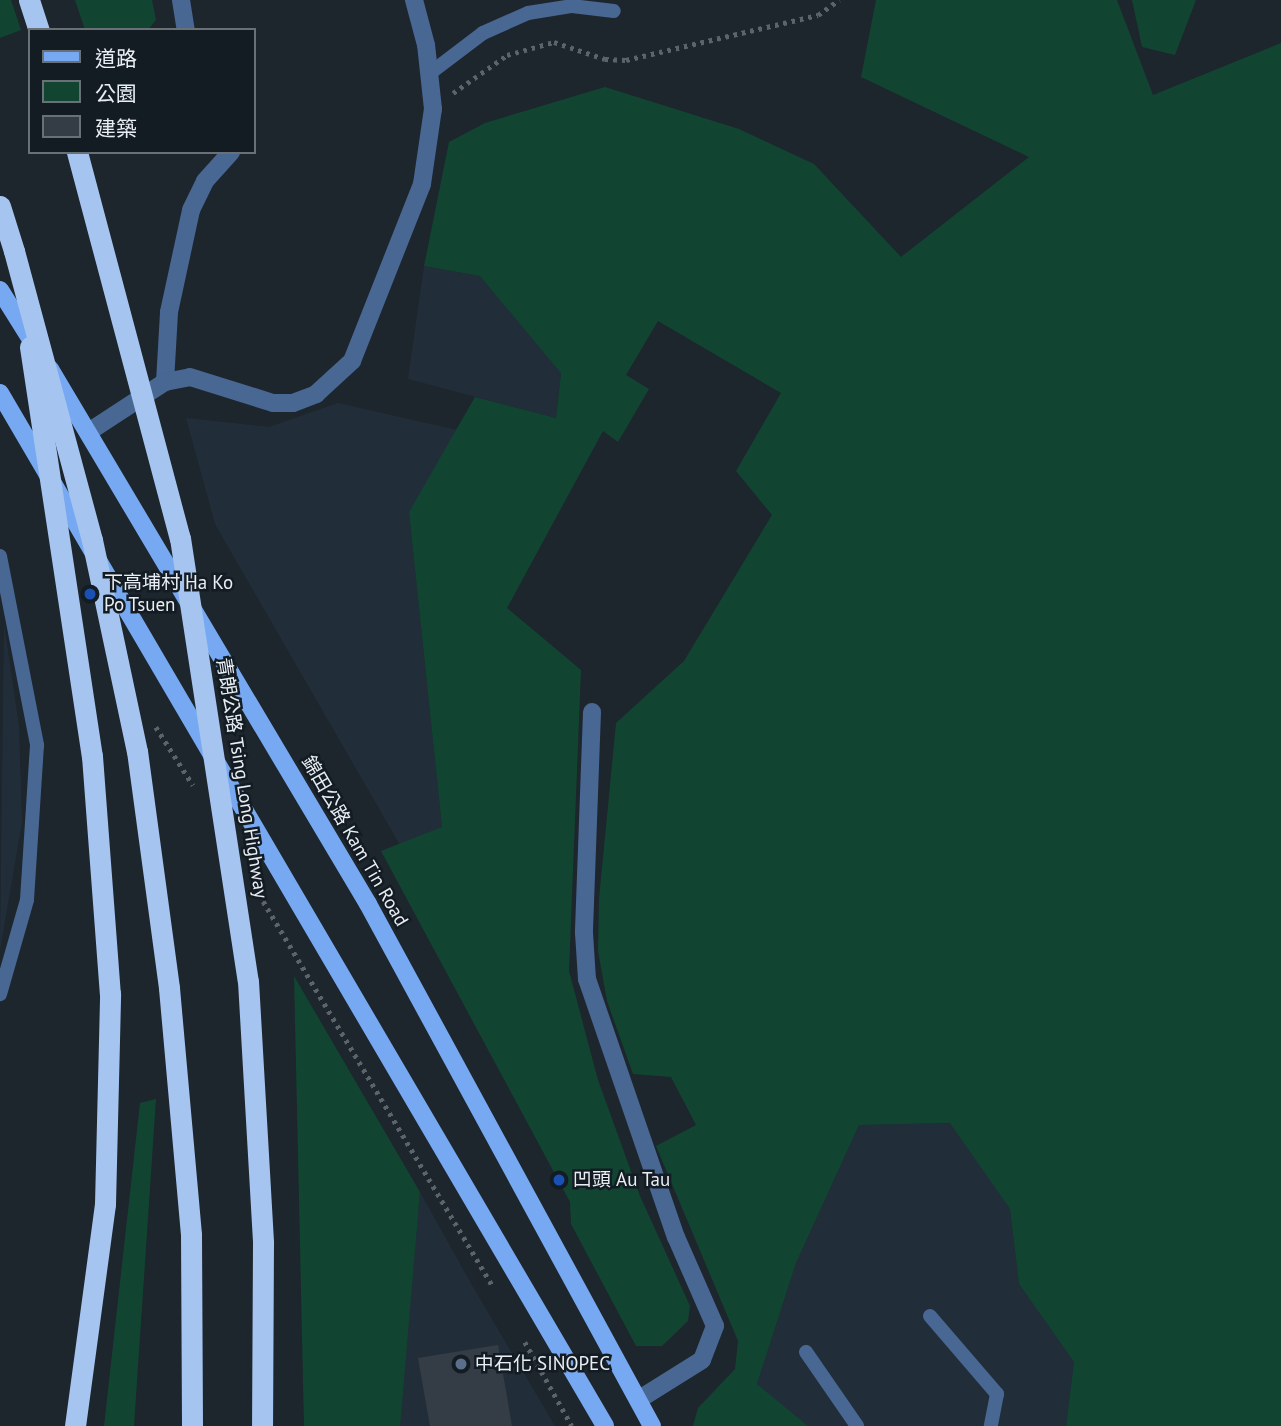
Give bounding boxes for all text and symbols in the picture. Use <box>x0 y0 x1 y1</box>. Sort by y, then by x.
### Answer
legend <box>28 28 256 154</box>
text: 道路 <box>95 45 137 72</box>
text: 公園 <box>95 80 137 107</box>
text: 建築 <box>95 115 137 142</box>
place label: 下高埔村 Ha Ko Po Tsuen <box>104 572 233 616</box>
marker: 下高埔村 Ha Ko Po Tsuen <box>82 586 98 602</box>
street label: 青朗公路 Tsing Long Highway <box>212 656 272 900</box>
street label: 錦田公路 Kam Tin Road <box>297 752 413 930</box>
place label: 凹頭 Au Tau <box>573 1169 671 1191</box>
marker: 凹頭 Au Tau <box>551 1172 567 1188</box>
place label: 中石化 SINOPEC <box>475 1353 610 1375</box>
marker: 中石化 SINOPEC <box>453 1356 469 1372</box>

